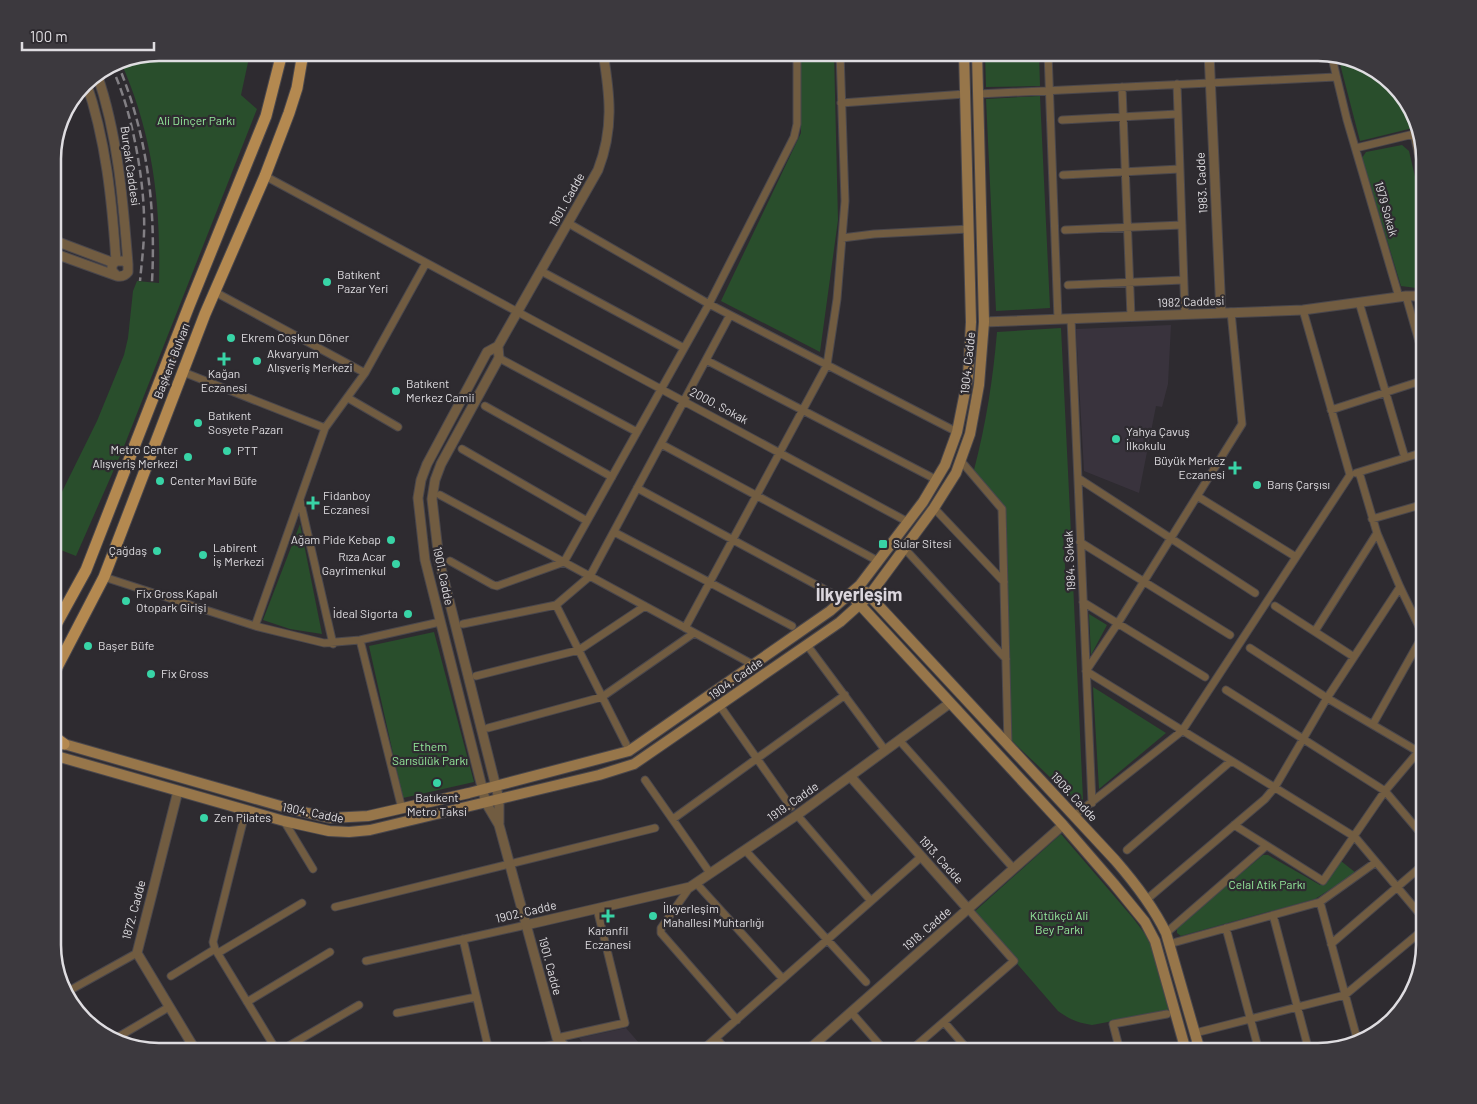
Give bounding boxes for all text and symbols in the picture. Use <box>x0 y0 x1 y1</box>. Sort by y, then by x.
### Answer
scale bar <box>22 20 155 52</box>
text: 100 m <box>30 27 68 45</box>
park label: Ali Dinçer Parkı <box>157 113 235 127</box>
street label: Burçak Caddesi <box>118 125 144 207</box>
street label: 1983. Cadde <box>1192 152 1210 214</box>
street label: 1901. Cadde <box>546 170 587 229</box>
street label: 1979 Sokak <box>1372 180 1401 238</box>
place label: Batıkent Pazar Yeri <box>337 267 388 295</box>
marker: Batıkent Pazar Yeri <box>321 276 333 288</box>
street label: 1982 Caddesi <box>1157 293 1225 309</box>
street label: Başkent Bulvarı <box>150 321 192 400</box>
place label: Ekrem Coşkun Döner <box>241 330 350 344</box>
street label: 1904. Cadde <box>957 331 977 395</box>
marker: Ekrem Coşkun Döner <box>225 332 237 344</box>
place label: Akvaryum Alışveriş Merkezi <box>267 346 352 374</box>
marker: Kağan Eczanesi <box>218 353 230 365</box>
marker: Akvaryum Alışveriş Merkezi <box>251 355 263 367</box>
place label: Kağan Eczanesi <box>201 366 247 394</box>
place label: Batıkent Merkez Camii <box>406 376 475 404</box>
street label: 2000. Sokak <box>688 384 751 426</box>
marker: Batıkent Merkez Camii <box>390 385 402 397</box>
place label: Batıkent Sosyete Pazarı <box>208 408 283 436</box>
marker: Batıkent Sosyete Pazarı <box>192 417 204 429</box>
place label: Yahya Çavuş İlkokulu <box>1126 424 1190 452</box>
marker: Yahya Çavuş İlkokulu <box>1110 433 1122 445</box>
place label: Metro Center Alışveriş Merkezi <box>93 442 179 470</box>
place label: PTT <box>237 443 258 457</box>
marker: PTT <box>221 445 233 457</box>
marker: Metro Center Alışveriş Merkezi <box>182 451 194 463</box>
place label: Büyük Merkez Eczanesi <box>1154 453 1225 481</box>
marker: Büyük Merkez Eczanesi <box>1229 462 1241 474</box>
place label: Center Mavi Büfe <box>170 473 257 487</box>
marker: Center Mavi Büfe <box>154 475 166 487</box>
place label: Barış Çarşısı <box>1267 477 1330 491</box>
marker: Barış Çarşısı <box>1251 479 1263 491</box>
place label: Fidanboy Eczanesi <box>323 488 371 516</box>
marker: Fidanboy Eczanesi <box>307 497 319 509</box>
street label: 1984. Sokak <box>1060 530 1078 592</box>
place label: Ağam Pide Kebap <box>291 532 381 546</box>
marker: Ağam Pide Kebap <box>385 534 397 546</box>
place label: Sular Sitesi <box>893 536 951 550</box>
marker: Sular Sitesi <box>877 538 889 550</box>
place label: Labirent İş Merkezi <box>213 540 264 568</box>
place label: Çağdaş <box>109 543 147 557</box>
marker: Çağdaş <box>151 545 163 557</box>
street label: 1901. Cadde <box>431 545 457 606</box>
marker: Labirent İş Merkezi <box>197 549 209 561</box>
place label: Rıza Acar Gayrimenkul <box>322 549 387 577</box>
marker: Rıza Acar Gayrimenkul <box>390 558 402 570</box>
district label: İlkyerleşim <box>816 583 902 605</box>
place label: Fix Gross Kapalı Otopark Girişi <box>136 586 218 614</box>
marker: Fix Gross Kapalı Otopark Girişi <box>120 595 132 607</box>
place label: İdeal Sigorta <box>333 606 398 620</box>
marker: İdeal Sigorta <box>402 608 414 620</box>
place label: Başer Büfe <box>98 638 155 652</box>
marker: Başer Büfe <box>82 640 94 652</box>
street label: 1904. Cadde <box>706 655 765 702</box>
place label: Fix Gross <box>161 666 209 680</box>
marker: Fix Gross <box>145 668 157 680</box>
park label: Ethem Sarısülük Parkı <box>392 739 468 767</box>
street label: 1908. Cadde <box>1048 769 1101 824</box>
marker: Batıkent Metro Taksi <box>431 777 443 789</box>
street label: 1919. Cadde <box>764 778 821 824</box>
place label: Batıkent Metro Taksi <box>407 790 467 818</box>
street label: 1904. Cadde <box>281 799 345 825</box>
place label: Zen Pilates <box>214 810 271 824</box>
marker: Zen Pilates <box>198 812 210 824</box>
street label: 1913. Cadde <box>917 833 967 886</box>
park label: Celal Atik Parkı <box>1229 877 1305 891</box>
street label: 1872. Cadde <box>118 878 148 941</box>
street label: 1902. Cadde <box>494 897 558 925</box>
place label: İlkyerleşim Mahallesi Muhtarlığı <box>663 901 764 929</box>
street label: 1918. Cadde <box>899 904 953 953</box>
park label: Kütükçü Ali Bey Parkı <box>1030 908 1088 936</box>
marker: Karanfil Eczanesi <box>602 910 614 922</box>
marker: İlkyerleşim Mahallesi Muhtarlığı <box>647 910 659 922</box>
place label: Karanfil Eczanesi <box>585 923 631 951</box>
street label: 1901. Cadde <box>536 935 565 996</box>

